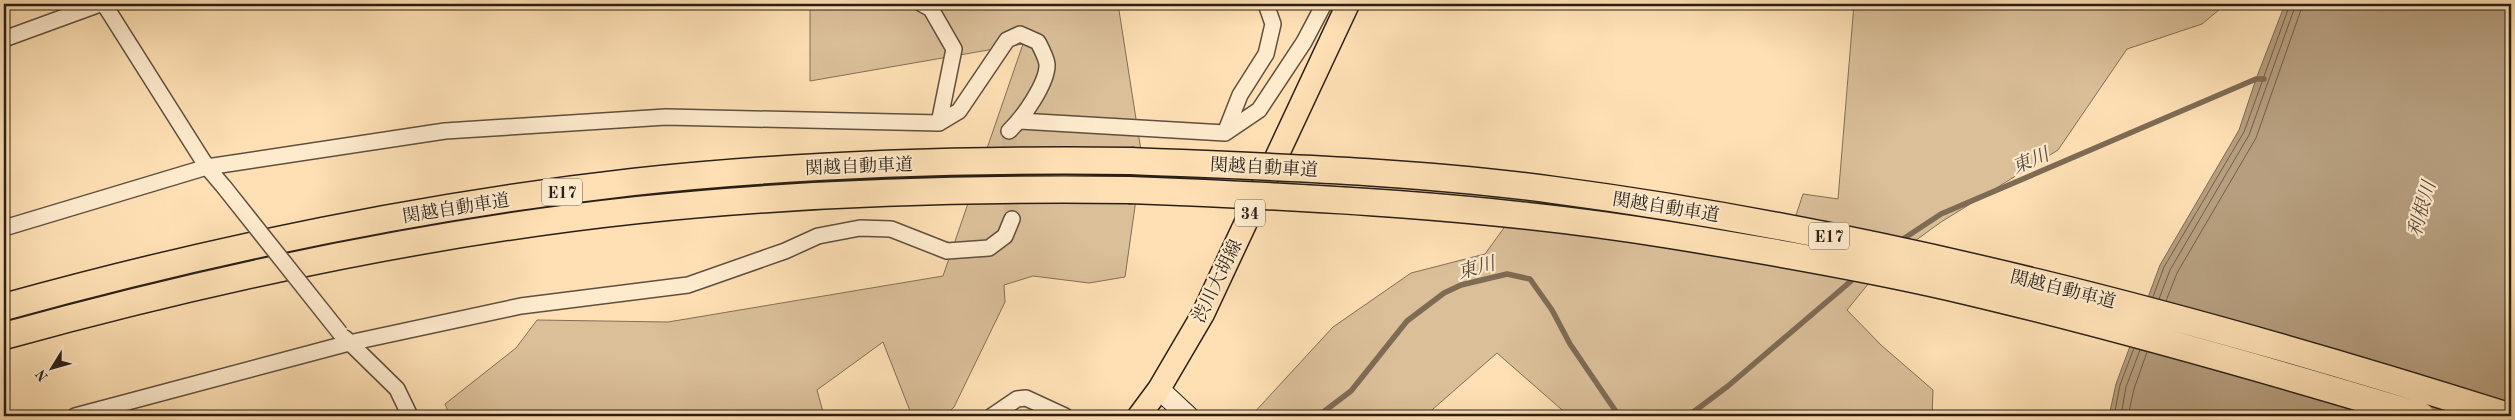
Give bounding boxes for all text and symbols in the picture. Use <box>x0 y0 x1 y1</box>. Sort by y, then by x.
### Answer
water label: 東川 <box>2009 144 2054 178</box>
street label: 関越自動車道 <box>805 154 913 178</box>
street label: 関越自動車道 <box>1210 154 1318 180</box>
water label: 利根川 <box>2404 177 2441 240</box>
road number: E17 <box>542 178 582 206</box>
street label: 関越自動車道 <box>1611 189 1721 225</box>
street label: 関越自動車道 <box>401 190 511 226</box>
road number: 34 <box>1235 200 1265 227</box>
road number: E17 <box>1809 222 1849 250</box>
street label: 渋川大胡線 <box>1188 236 1246 326</box>
water label: 東川 <box>1455 253 1499 284</box>
street label: 関越自動車道 <box>2008 266 2118 312</box>
north arrow <box>28 342 78 392</box>
text: N <box>33 366 51 384</box>

